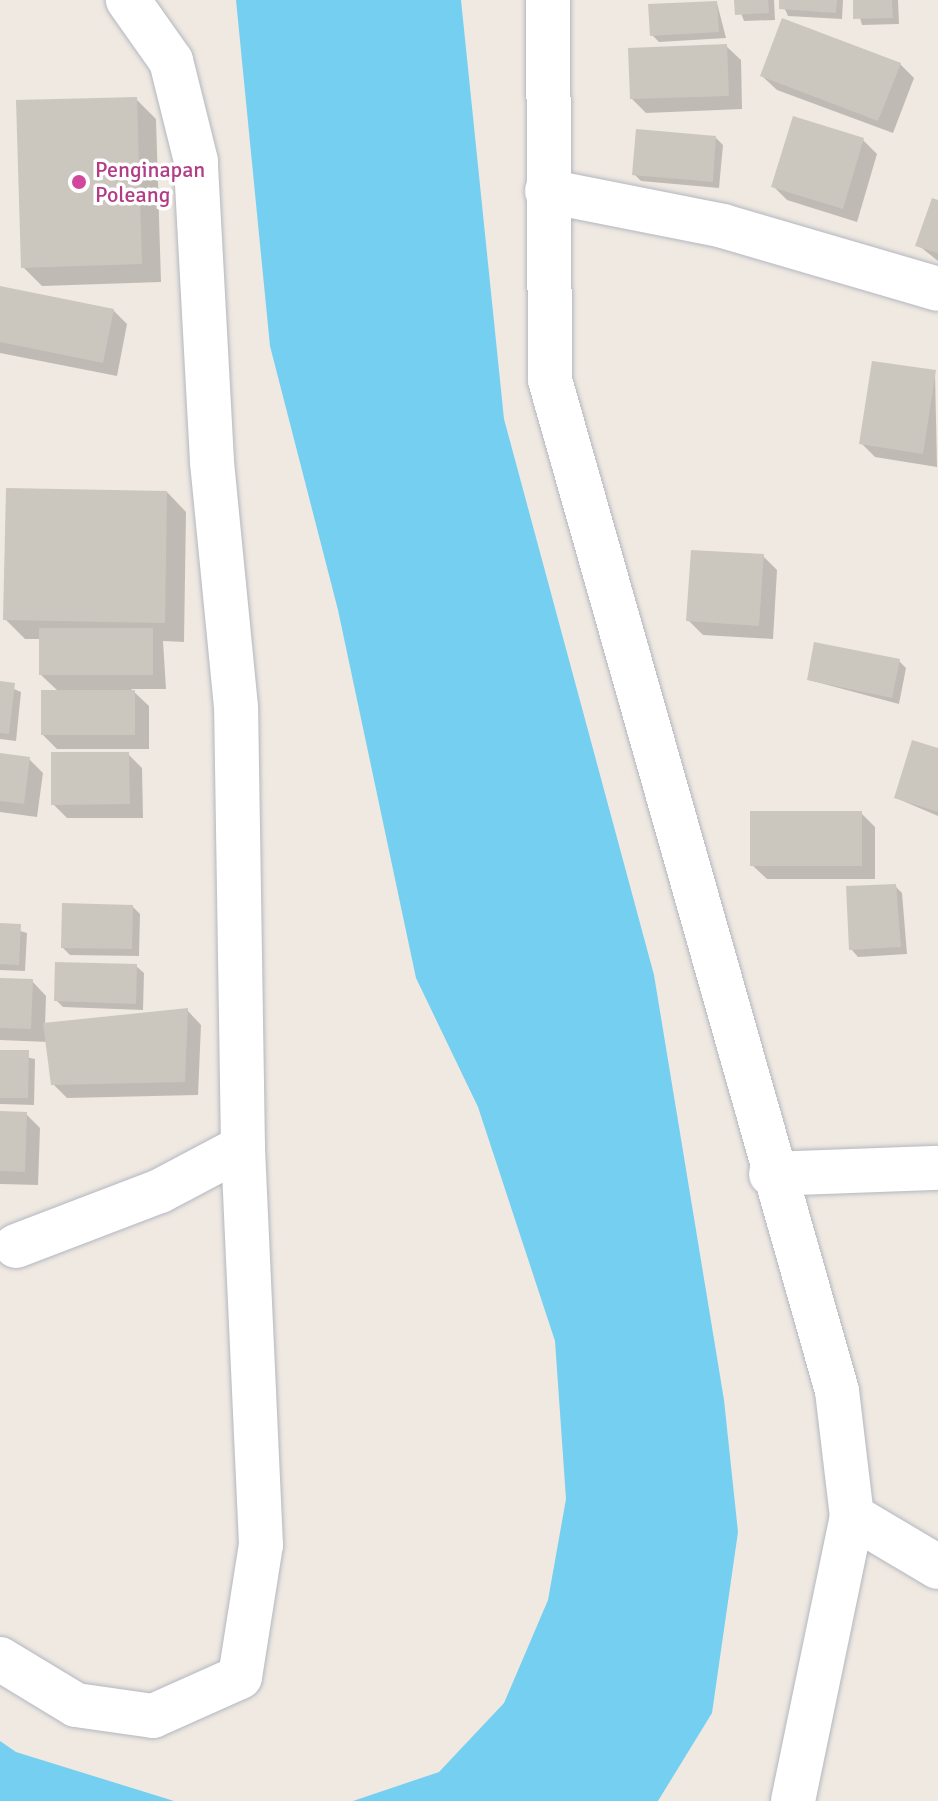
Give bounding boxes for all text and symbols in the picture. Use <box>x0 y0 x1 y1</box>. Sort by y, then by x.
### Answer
place label: Penginapan Poleang <box>95 156 205 208</box>
marker: Penginapan Poleang <box>70 173 88 191</box>

